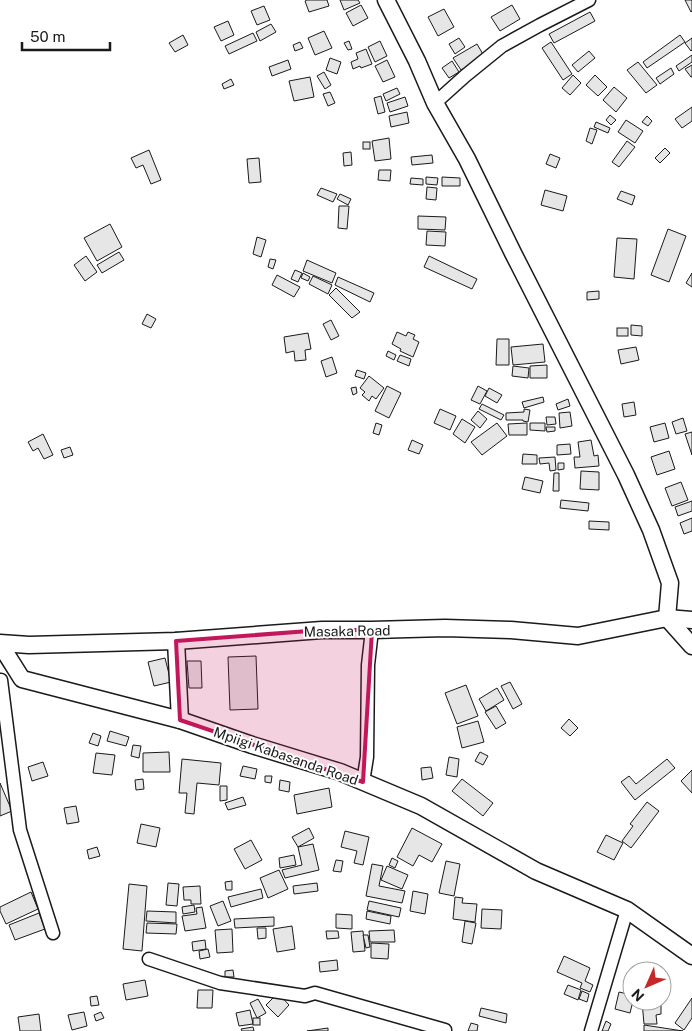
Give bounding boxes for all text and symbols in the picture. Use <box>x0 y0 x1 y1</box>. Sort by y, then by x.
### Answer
scale bar <box>22 20 110 52</box>
text: 50 m <box>30 28 65 45</box>
street label: Masaka Road <box>303 622 391 640</box>
street label: Mpiigi Kabasanda Road <box>212 724 360 788</box>
north arrow <box>622 961 672 1011</box>
text: N <box>628 986 647 1005</box>

